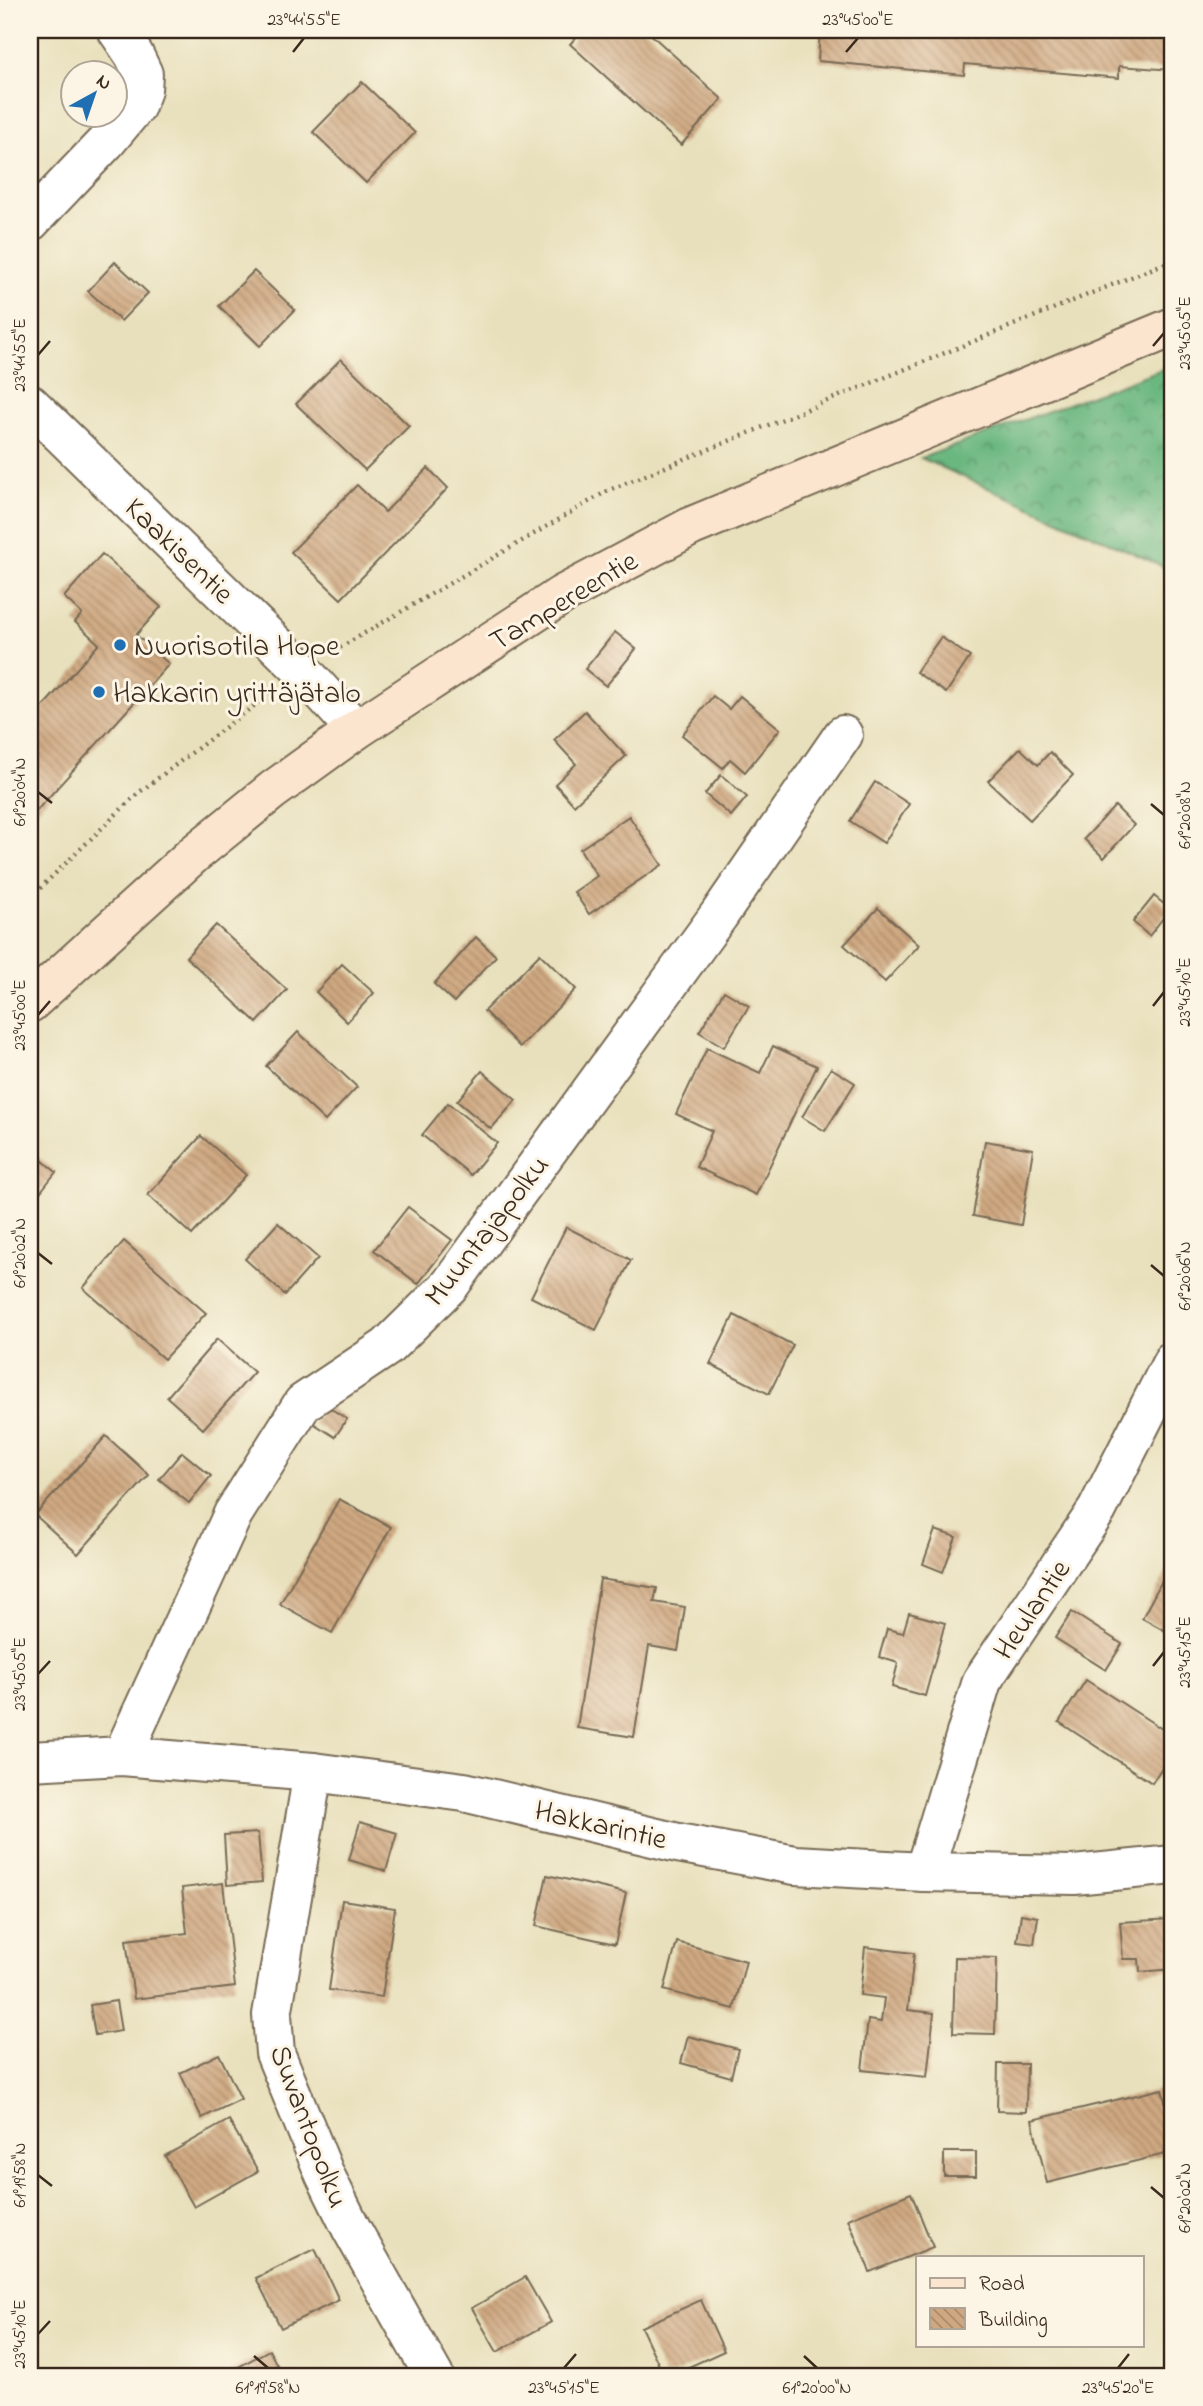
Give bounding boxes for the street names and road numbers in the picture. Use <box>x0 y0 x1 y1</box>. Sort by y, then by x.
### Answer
street label: Kaakisentie <box>113 488 243 616</box>
street label: Tampereentie <box>482 541 648 664</box>
street label: Muuntajapolku <box>415 1147 562 1317</box>
street label: Heulantie <box>984 1551 1084 1670</box>
street label: Hakkarintie <box>530 1790 671 1864</box>
street label: Suvantopolku <box>256 2039 358 2215</box>

